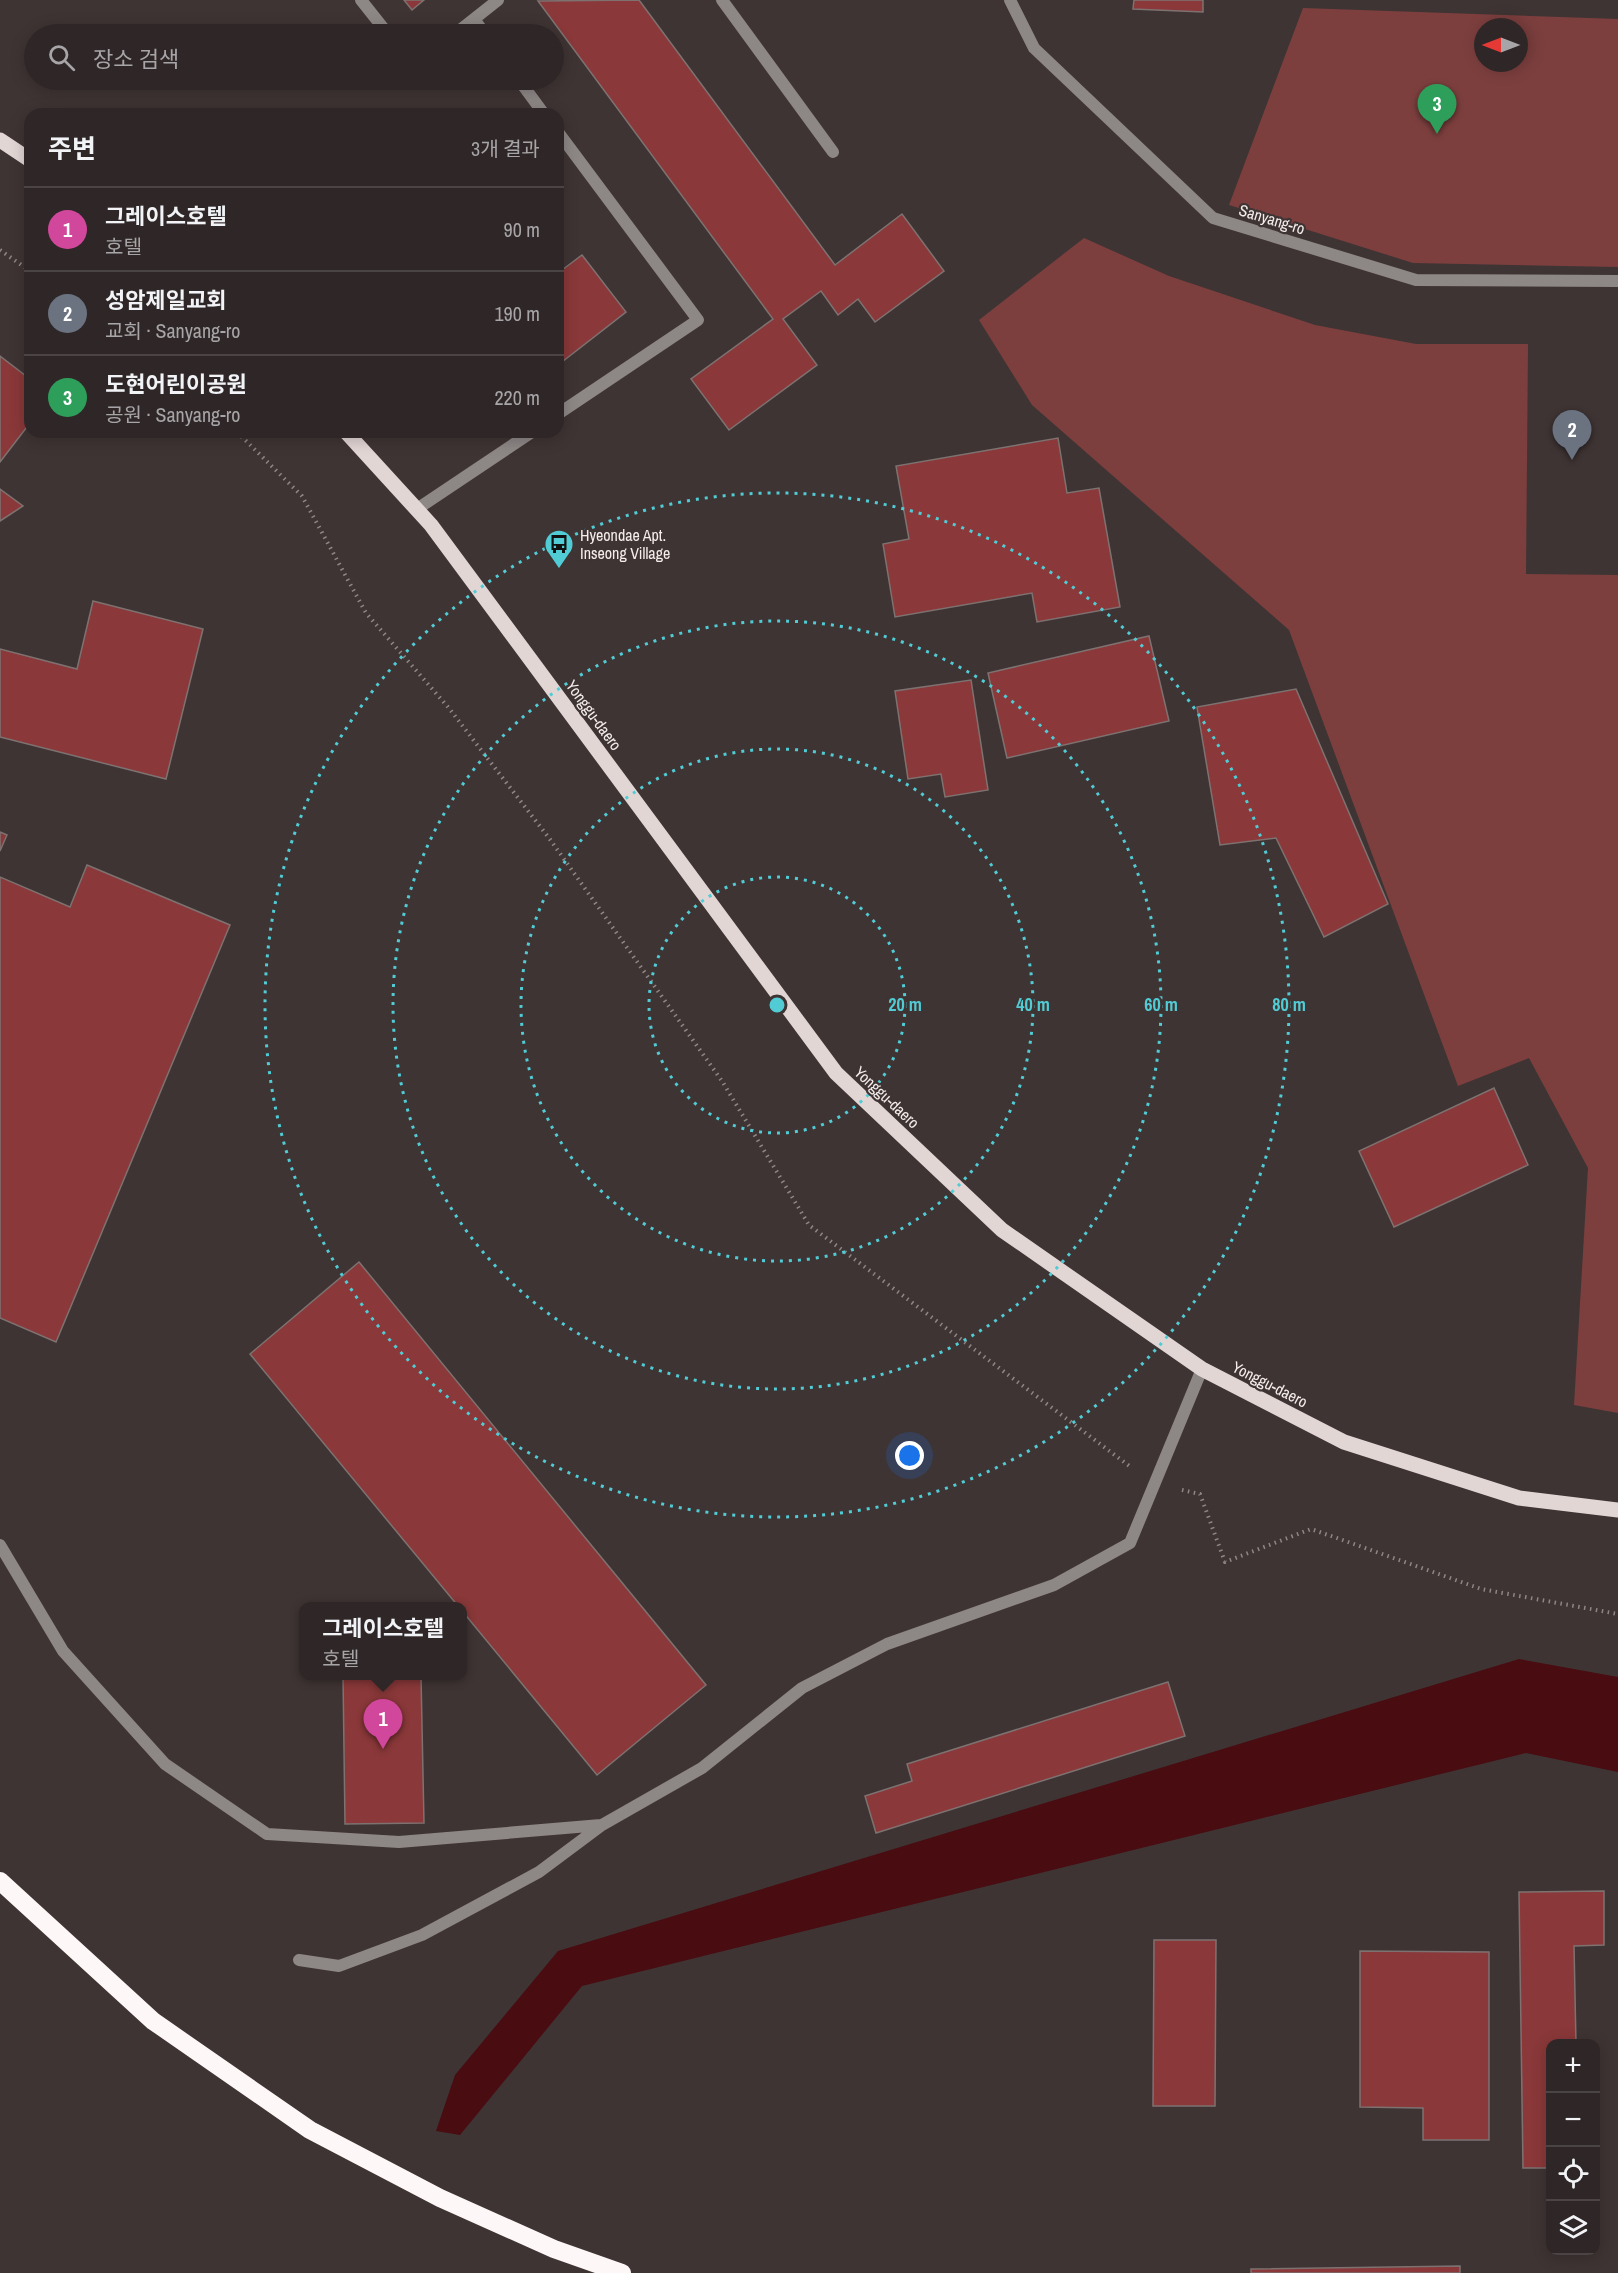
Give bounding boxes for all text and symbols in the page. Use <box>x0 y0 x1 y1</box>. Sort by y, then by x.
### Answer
north arrow <box>1474 18 1528 72</box>
search box <box>24 24 564 90</box>
icon: search <box>45 41 78 74</box>
text: 장소 검색 <box>93 44 179 74</box>
pin: 3 <box>1418 84 1456 134</box>
text: 주변 <box>48 131 96 166</box>
text: 3개 결과 <box>471 135 540 162</box>
street label: Sanyang-ro <box>1236 199 1308 239</box>
text: 그레이스호텔 <box>105 201 226 231</box>
text: 1 <box>63 216 72 243</box>
text: 90 m <box>504 216 540 243</box>
text: 호텔 <box>105 233 142 260</box>
text: 성암제일교회 <box>105 285 226 315</box>
text: 2 <box>63 300 72 327</box>
text: 190 m <box>494 300 540 327</box>
text: 교회 · Sanyang-ro <box>105 317 240 344</box>
text: 도현어린이공원 <box>105 369 247 399</box>
text: 3 <box>63 384 72 411</box>
text: 220 m <box>494 384 540 411</box>
text: 공원 · Sanyang-ro <box>105 401 240 428</box>
pin: 2 <box>1552 410 1592 460</box>
place label: Hyeondae Apt. Inseong Village <box>580 524 670 564</box>
bus stop icon: Hyeondae Apt. Inseong Village <box>543 528 575 570</box>
street label: Yonggu-daero <box>561 675 627 755</box>
text: 20 m <box>888 992 922 1017</box>
text: 40 m <box>1016 992 1050 1017</box>
text: 60 m <box>1144 992 1178 1017</box>
text: 80 m <box>1272 992 1306 1017</box>
centre of rings <box>767 995 787 1015</box>
street label: Yonggu-daero <box>849 1061 925 1133</box>
street label: Yonggu-daero <box>1228 1356 1312 1412</box>
your location <box>895 1441 924 1470</box>
popup <box>299 1602 467 1680</box>
text: 그레이스호텔 <box>322 1613 444 1643</box>
text: 호텔 <box>322 1645 359 1672</box>
pin: 1 <box>364 1700 403 1749</box>
map controls <box>1546 2039 1600 2255</box>
button: + <box>1546 2039 1600 2093</box>
button: − <box>1546 2093 1600 2147</box>
button: locate <box>1546 2147 1600 2201</box>
button: layers <box>1546 2201 1600 2255</box>

